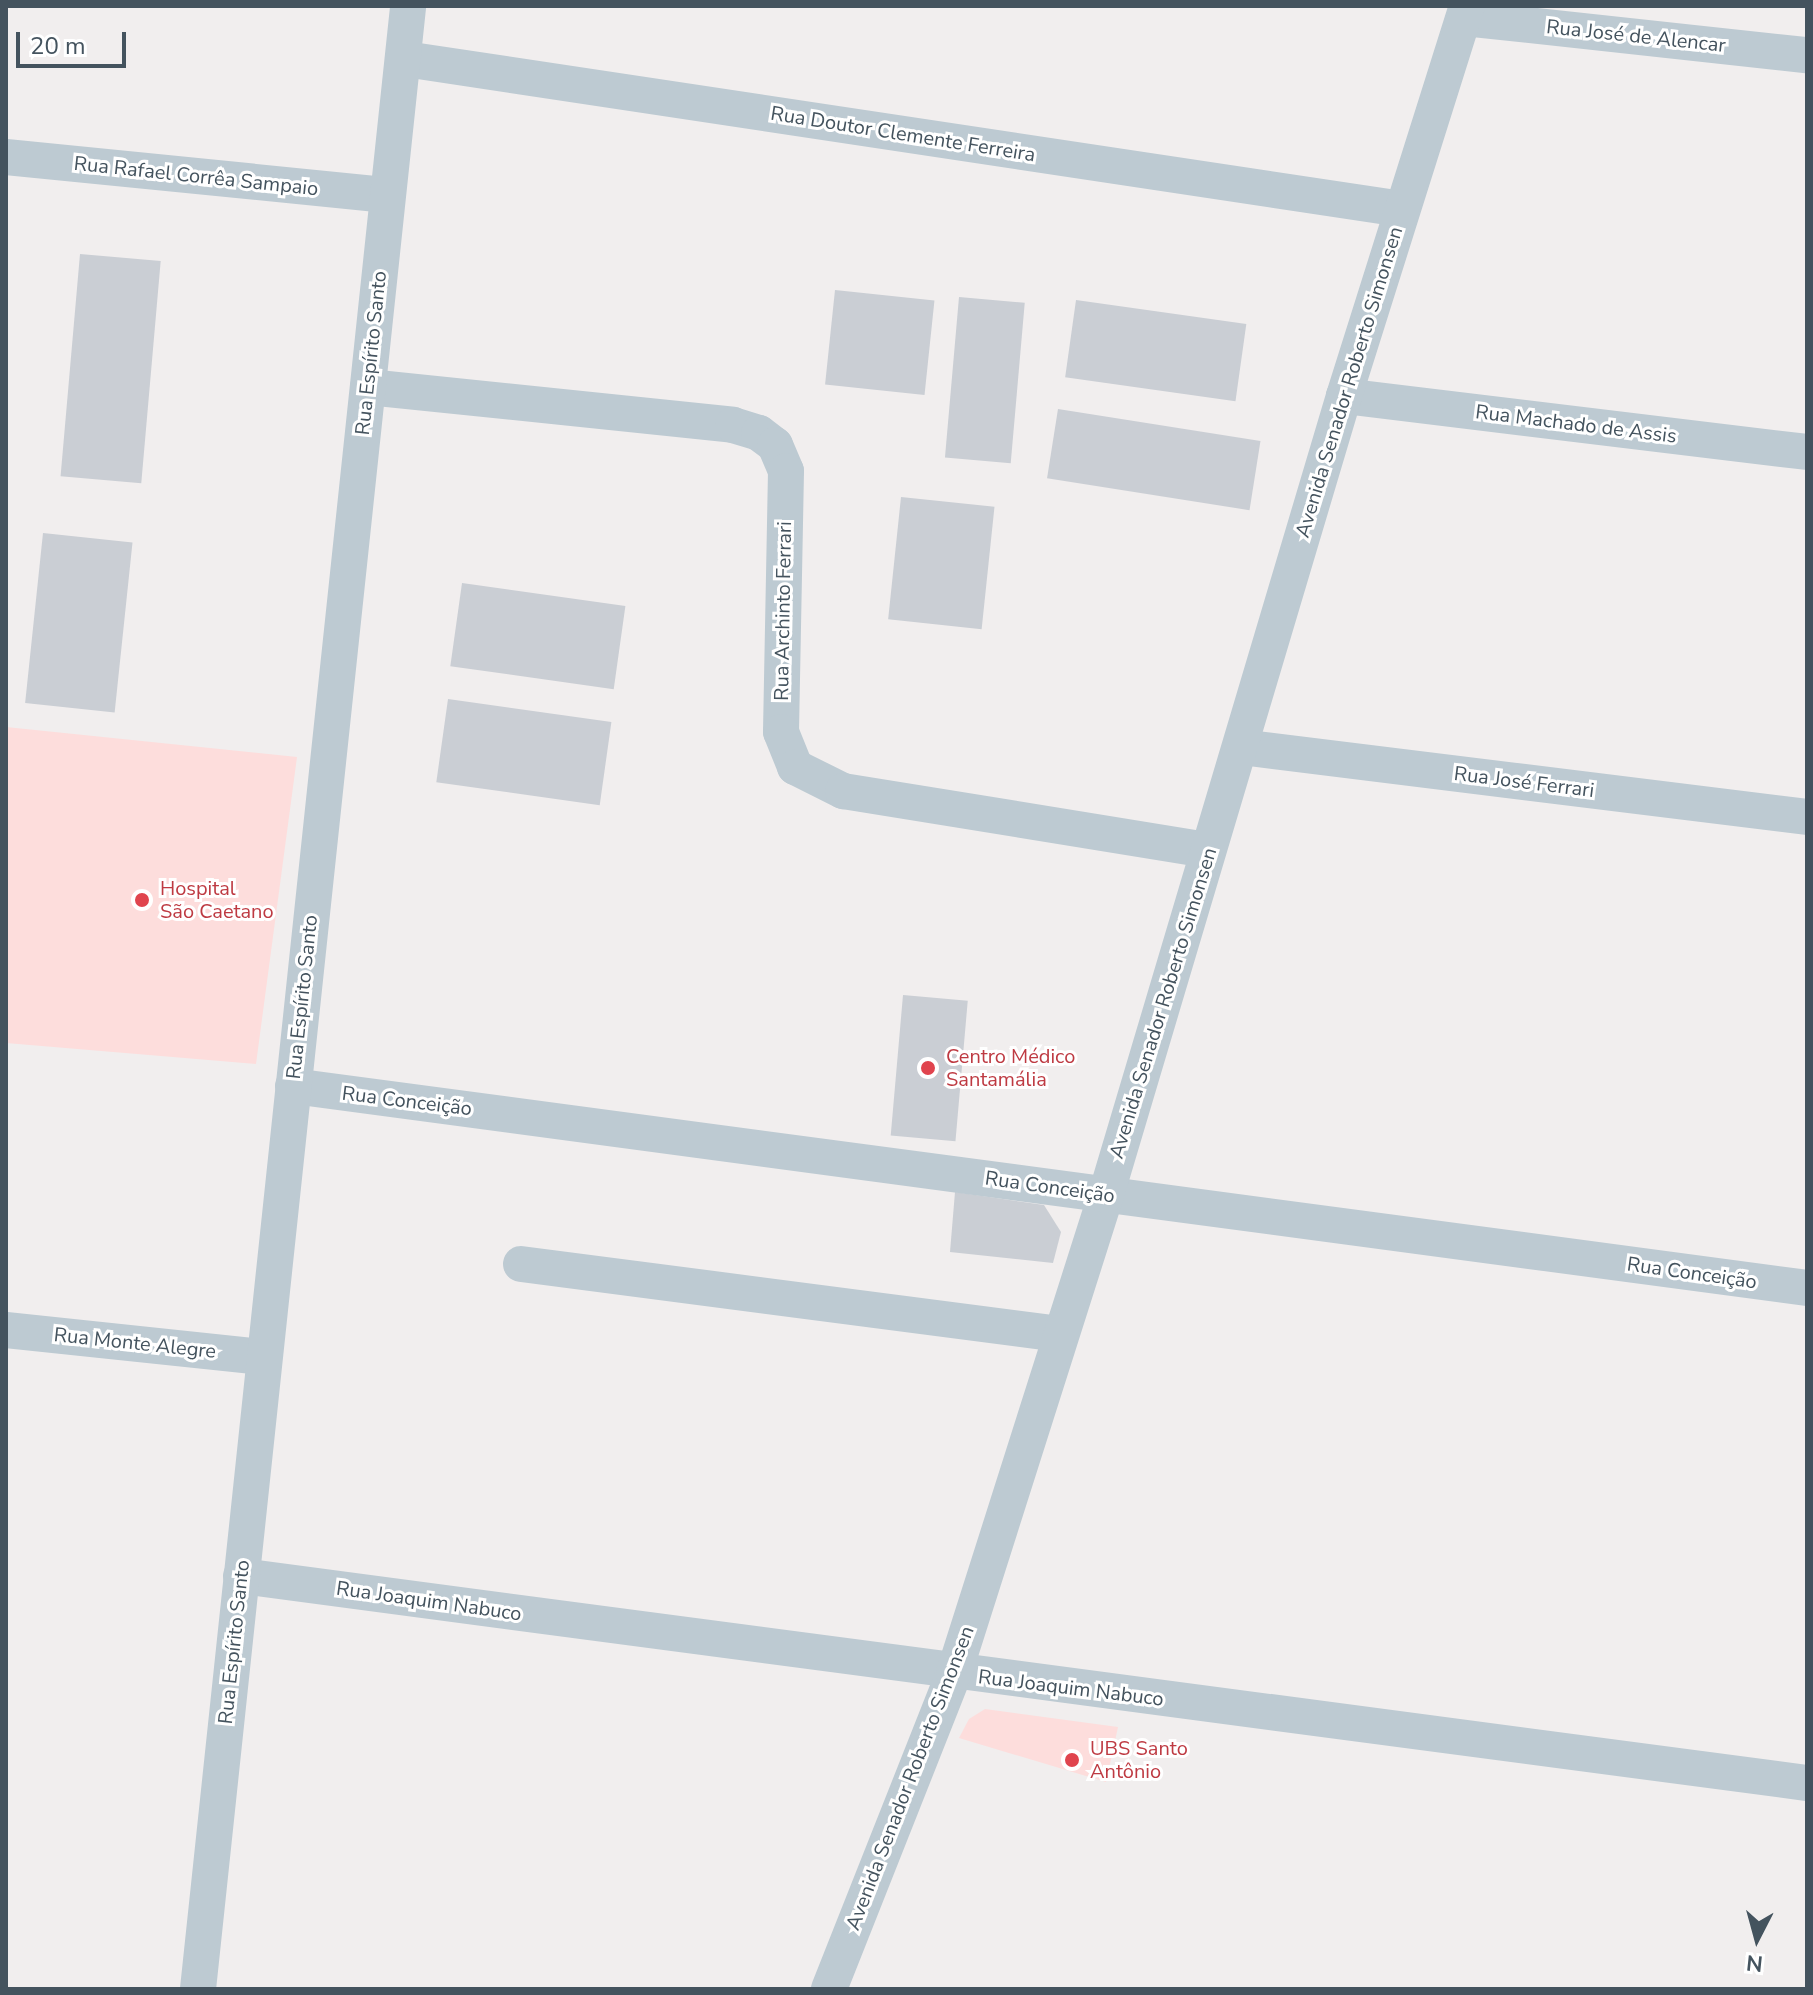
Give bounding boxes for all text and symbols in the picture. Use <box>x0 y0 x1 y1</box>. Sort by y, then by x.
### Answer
street label: Rua José de Alencar <box>1545 15 1727 57</box>
scale bar <box>20 16 130 66</box>
text: 20 m <box>30 30 86 62</box>
street label: Rua Doutor Clemente Ferreira <box>769 101 1037 167</box>
street label: Rua Rafael Corrêa Sampaio <box>73 151 319 201</box>
street label: Avenida Senador Roberto Simonsen <box>1290 224 1408 540</box>
street label: Rua Espírito Santo <box>350 270 392 436</box>
street label: Rua Machado de Assis <box>1474 400 1678 448</box>
street label: Rua Archinto Ferrari <box>769 521 797 701</box>
street label: Rua José Ferrari <box>1452 761 1596 803</box>
street label: Avenida Senador Roberto Simonsen <box>1104 845 1222 1161</box>
place label: Hospital São Caetano <box>160 876 274 923</box>
marker: Hospital São Caetano <box>131 889 153 911</box>
street label: Rua Espírito Santo <box>281 914 323 1080</box>
place label: Centro Médico Santamália <box>946 1044 1075 1091</box>
marker: Centro Médico Santamália <box>917 1057 939 1079</box>
street label: Rua Conceição <box>341 1081 473 1121</box>
street label: Rua Conceição <box>984 1166 1116 1208</box>
street label: Rua Conceição <box>1626 1252 1758 1294</box>
street label: Rua Monte Alegre <box>53 1323 217 1363</box>
street label: Rua Espírito Santo <box>213 1559 255 1725</box>
street label: Rua Joaquim Nabuco <box>335 1576 523 1626</box>
street label: Avenida Senador Roberto Simonsen <box>841 1623 979 1933</box>
street label: Rua Joaquim Nabuco <box>977 1665 1165 1711</box>
place label: UBS Santo Antônio <box>1090 1736 1188 1783</box>
marker: UBS Santo Antônio <box>1061 1749 1083 1771</box>
north arrow <box>1717 1899 1797 1979</box>
text: N <box>1745 1947 1764 1979</box>

